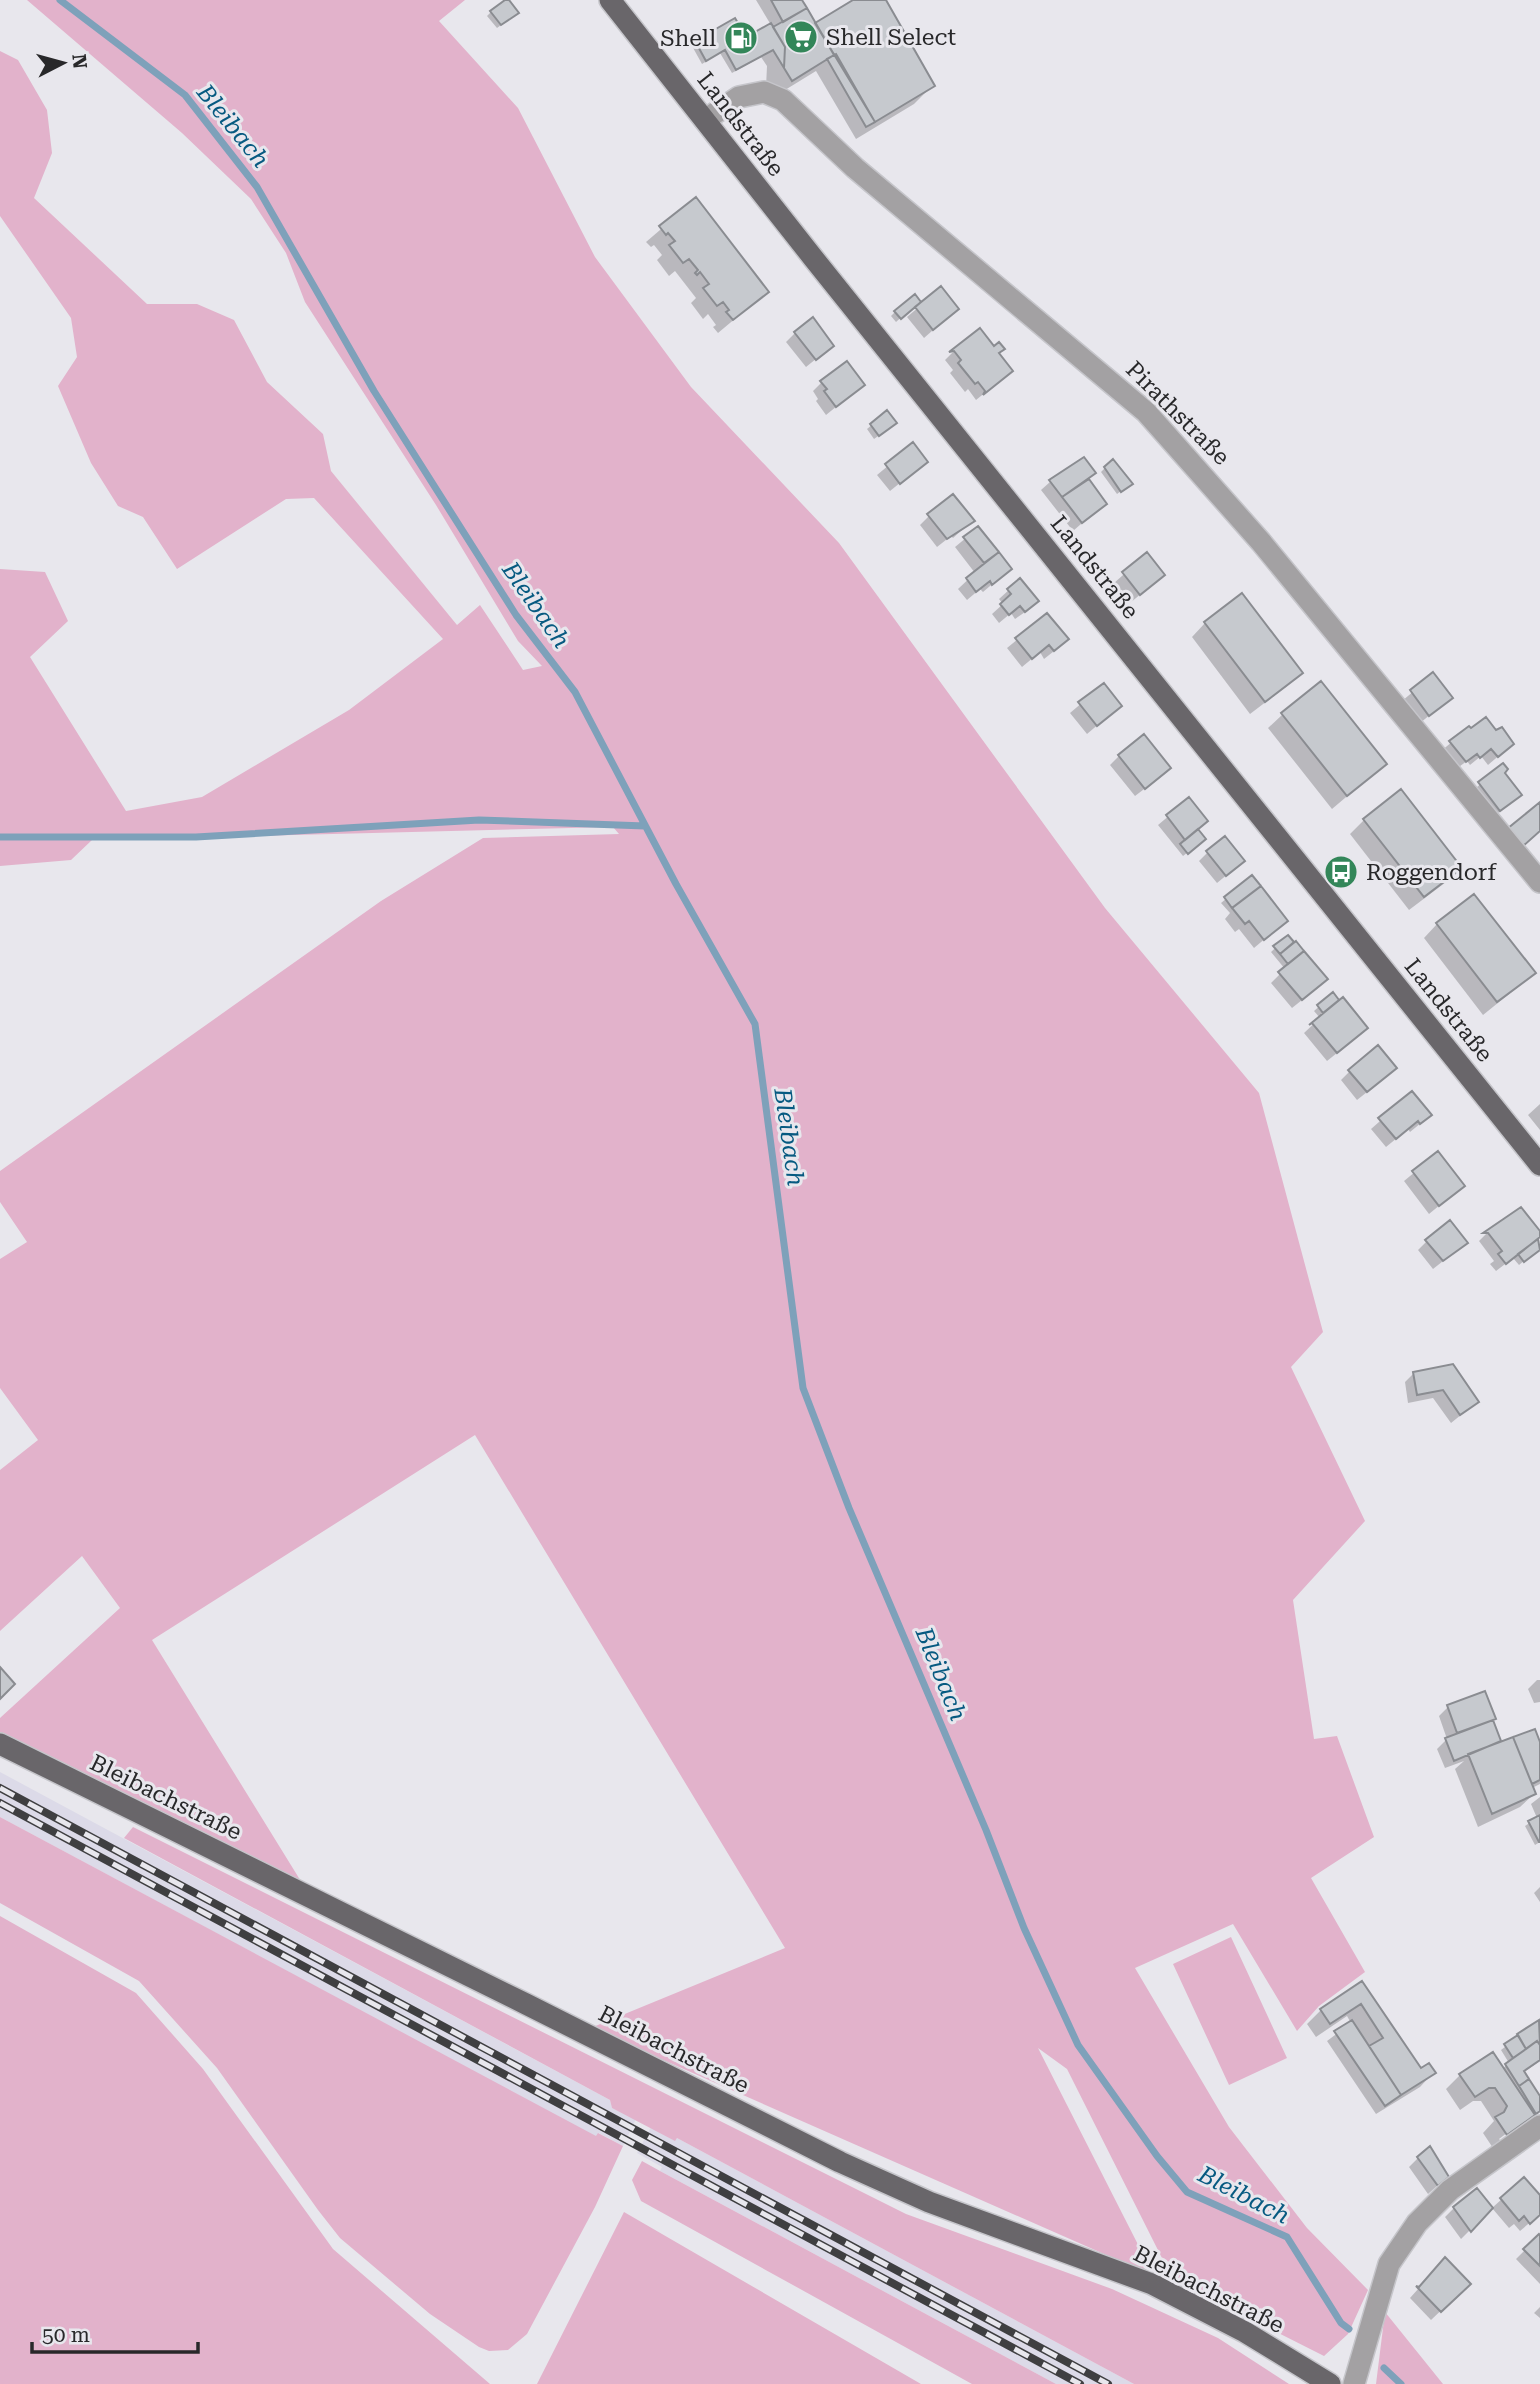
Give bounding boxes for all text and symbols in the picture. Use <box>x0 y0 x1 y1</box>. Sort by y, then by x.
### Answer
supermarket icon: Shell Select <box>782 18 820 56</box>
fuel station icon: Shell <box>722 19 760 57</box>
place label: Shell Select <box>826 24 956 51</box>
place label: Shell <box>660 25 716 52</box>
north arrow <box>28 28 98 98</box>
text: N <box>67 53 92 70</box>
street label: Landstraße <box>692 67 790 182</box>
water label: Bleibach <box>191 78 275 173</box>
street label: Pirathstraße <box>1120 356 1235 471</box>
street label: Landstraße <box>1045 510 1144 624</box>
water label: Bleibach <box>496 556 576 653</box>
bus stop icon: Roggendorf <box>1322 853 1360 891</box>
place label: Roggendorf <box>1366 859 1497 886</box>
street label: Landstraße <box>1399 953 1498 1067</box>
water label: Bleibach <box>768 1085 810 1188</box>
water label: Bleibach <box>909 1622 972 1725</box>
street label: Bleibachstraße <box>86 1749 246 1846</box>
street label: Bleibachstraße <box>594 2000 753 2099</box>
water label: Bleibach <box>1193 2160 1294 2230</box>
street label: Bleibachstraße <box>1129 2240 1288 2339</box>
scale bar <box>32 2310 198 2354</box>
text: 50 m <box>42 2323 90 2347</box>

